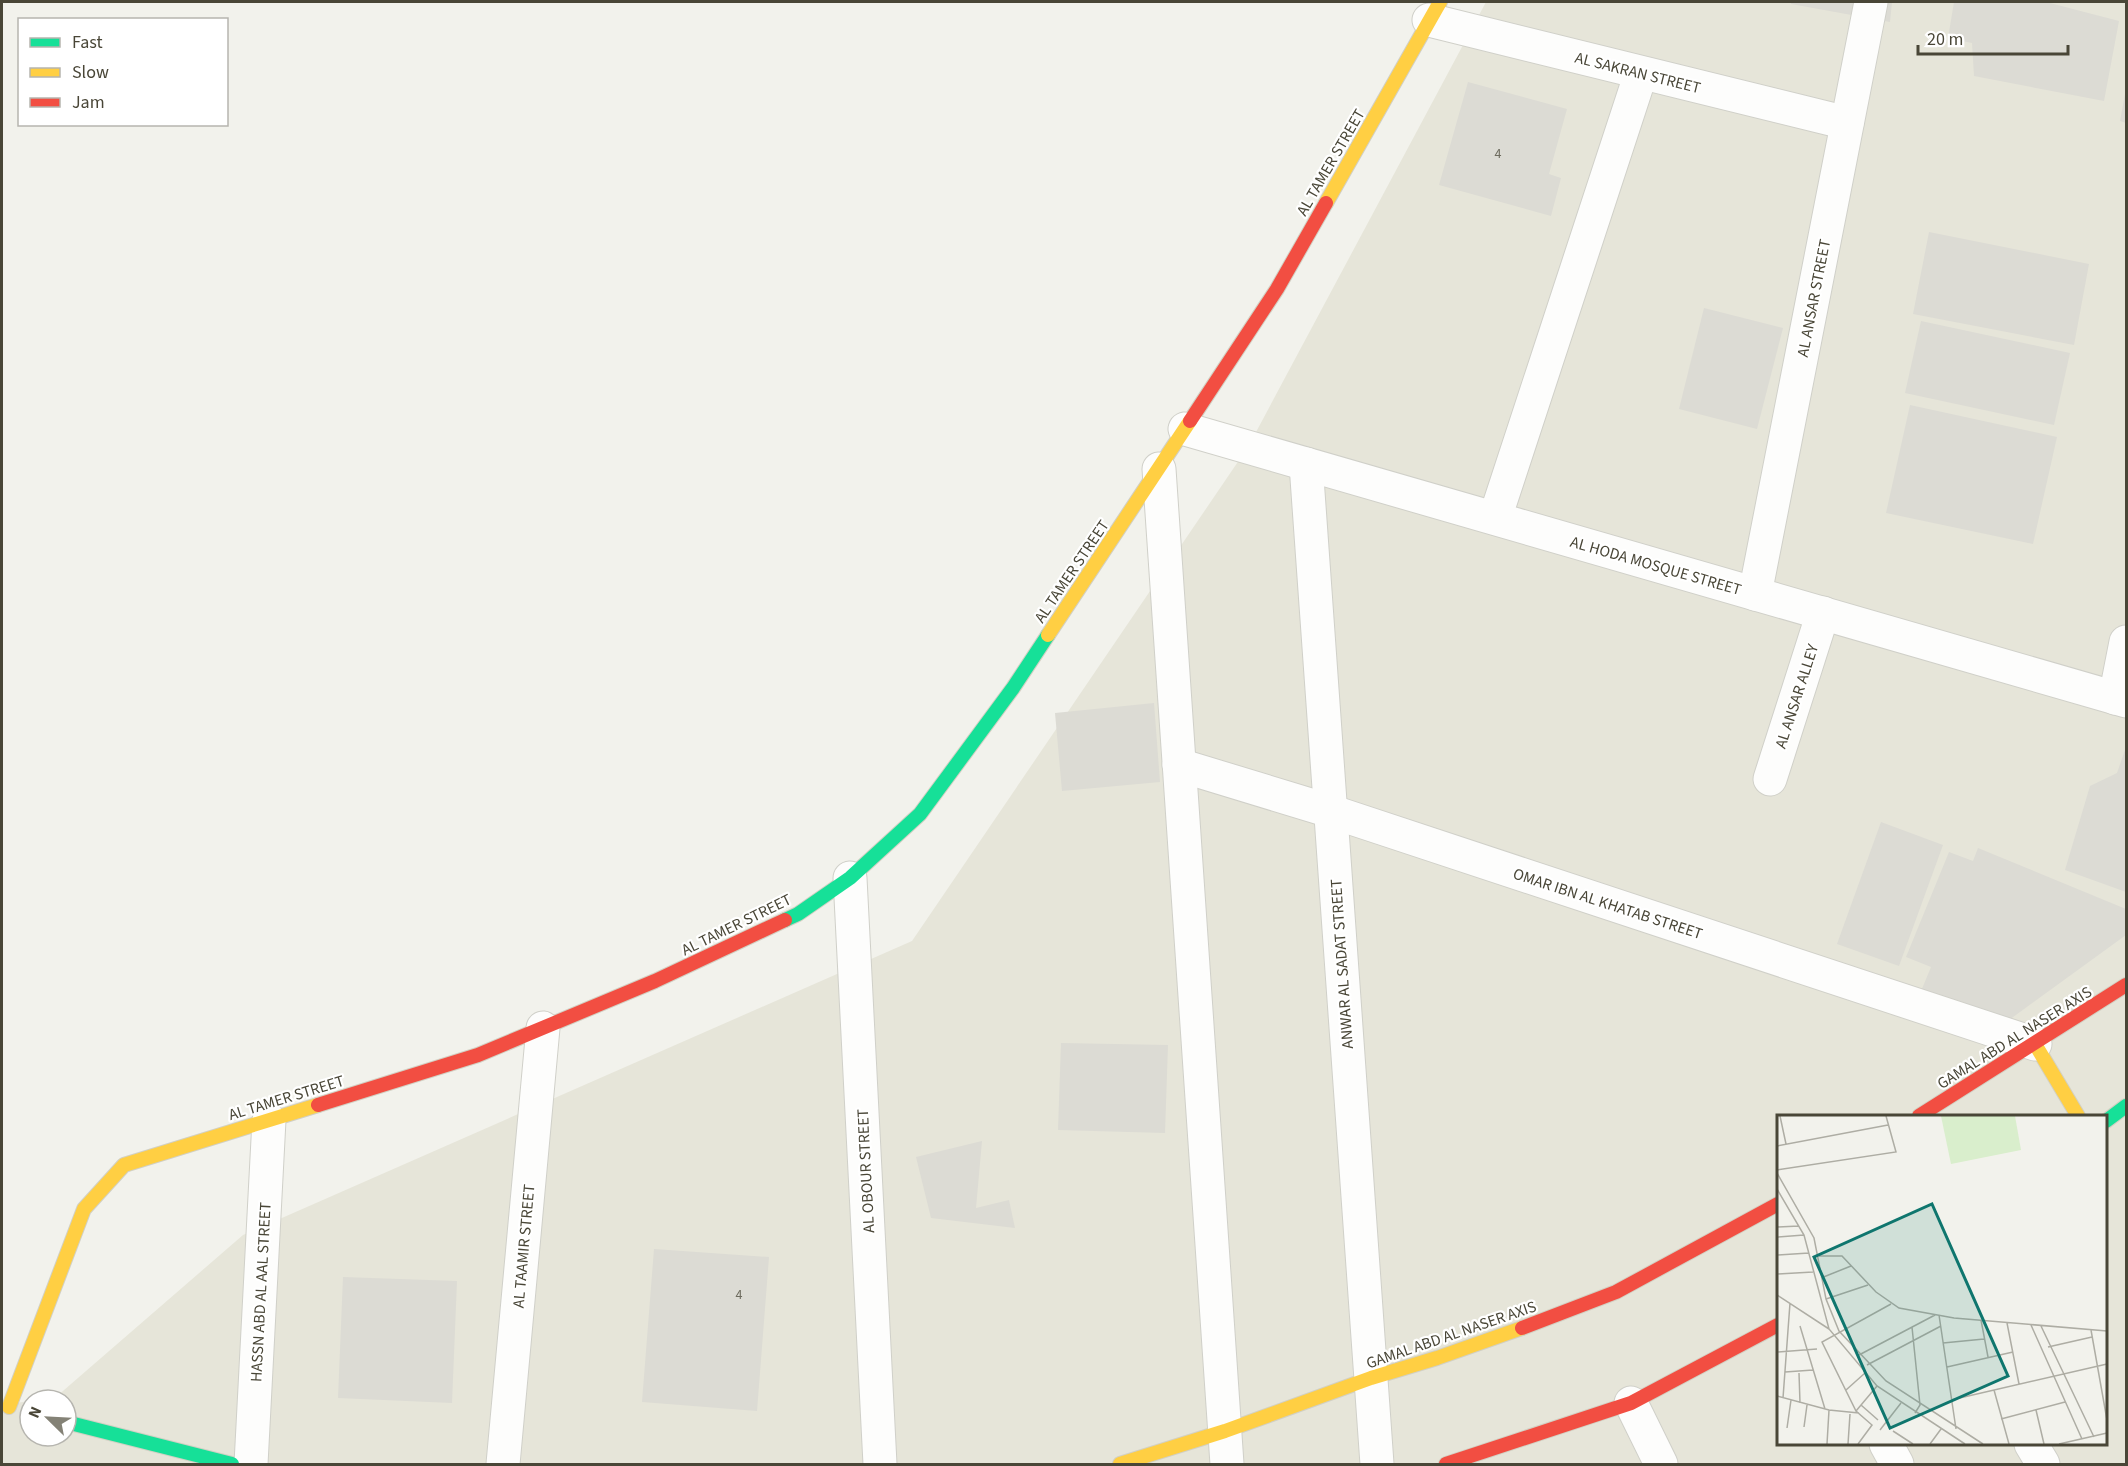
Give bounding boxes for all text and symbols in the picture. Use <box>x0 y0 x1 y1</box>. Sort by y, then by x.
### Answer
legend <box>18 18 228 126</box>
scale bar <box>1918 18 2068 56</box>
text: 20 m <box>1927 27 1963 52</box>
text: Fast <box>72 30 103 55</box>
street label: AL SAKRAN STREET <box>1573 47 1703 99</box>
text: Slow <box>72 60 109 85</box>
text: Jam <box>72 90 105 115</box>
street label: AL TAMER STREET <box>1291 105 1371 220</box>
house number: 4 <box>1495 144 1502 164</box>
street label: AL ANSAR STREET <box>1792 237 1836 359</box>
street label: AL TAMER STREET <box>1029 515 1115 627</box>
street label: AL HODA MOSQUE STREET <box>1568 531 1744 601</box>
street label: AL ANSAR ALLEY <box>1770 641 1824 751</box>
street label: OMAR IBN AL KHATAB STREET <box>1510 863 1706 945</box>
street label: ANWAR AL SADAT STREET <box>1325 878 1359 1050</box>
street label: AL TAMER STREET <box>678 889 796 961</box>
street label: GAMAL ABD AL NASER AXIS <box>1933 981 2096 1095</box>
street label: AL TAMER STREET <box>226 1070 347 1126</box>
street label: AL OBOUR STREET <box>852 1108 880 1234</box>
inset map <box>1777 1115 2107 1445</box>
street label: AL TAAMIR STREET <box>508 1183 540 1309</box>
street label: HASSN ABD AL AAL STREET <box>245 1201 277 1382</box>
house number: 4 <box>736 1285 743 1305</box>
street label: GAMAL ABD AL NASER AXIS <box>1363 1295 1539 1374</box>
north arrow <box>18 1388 78 1448</box>
text: N <box>23 1403 47 1422</box>

